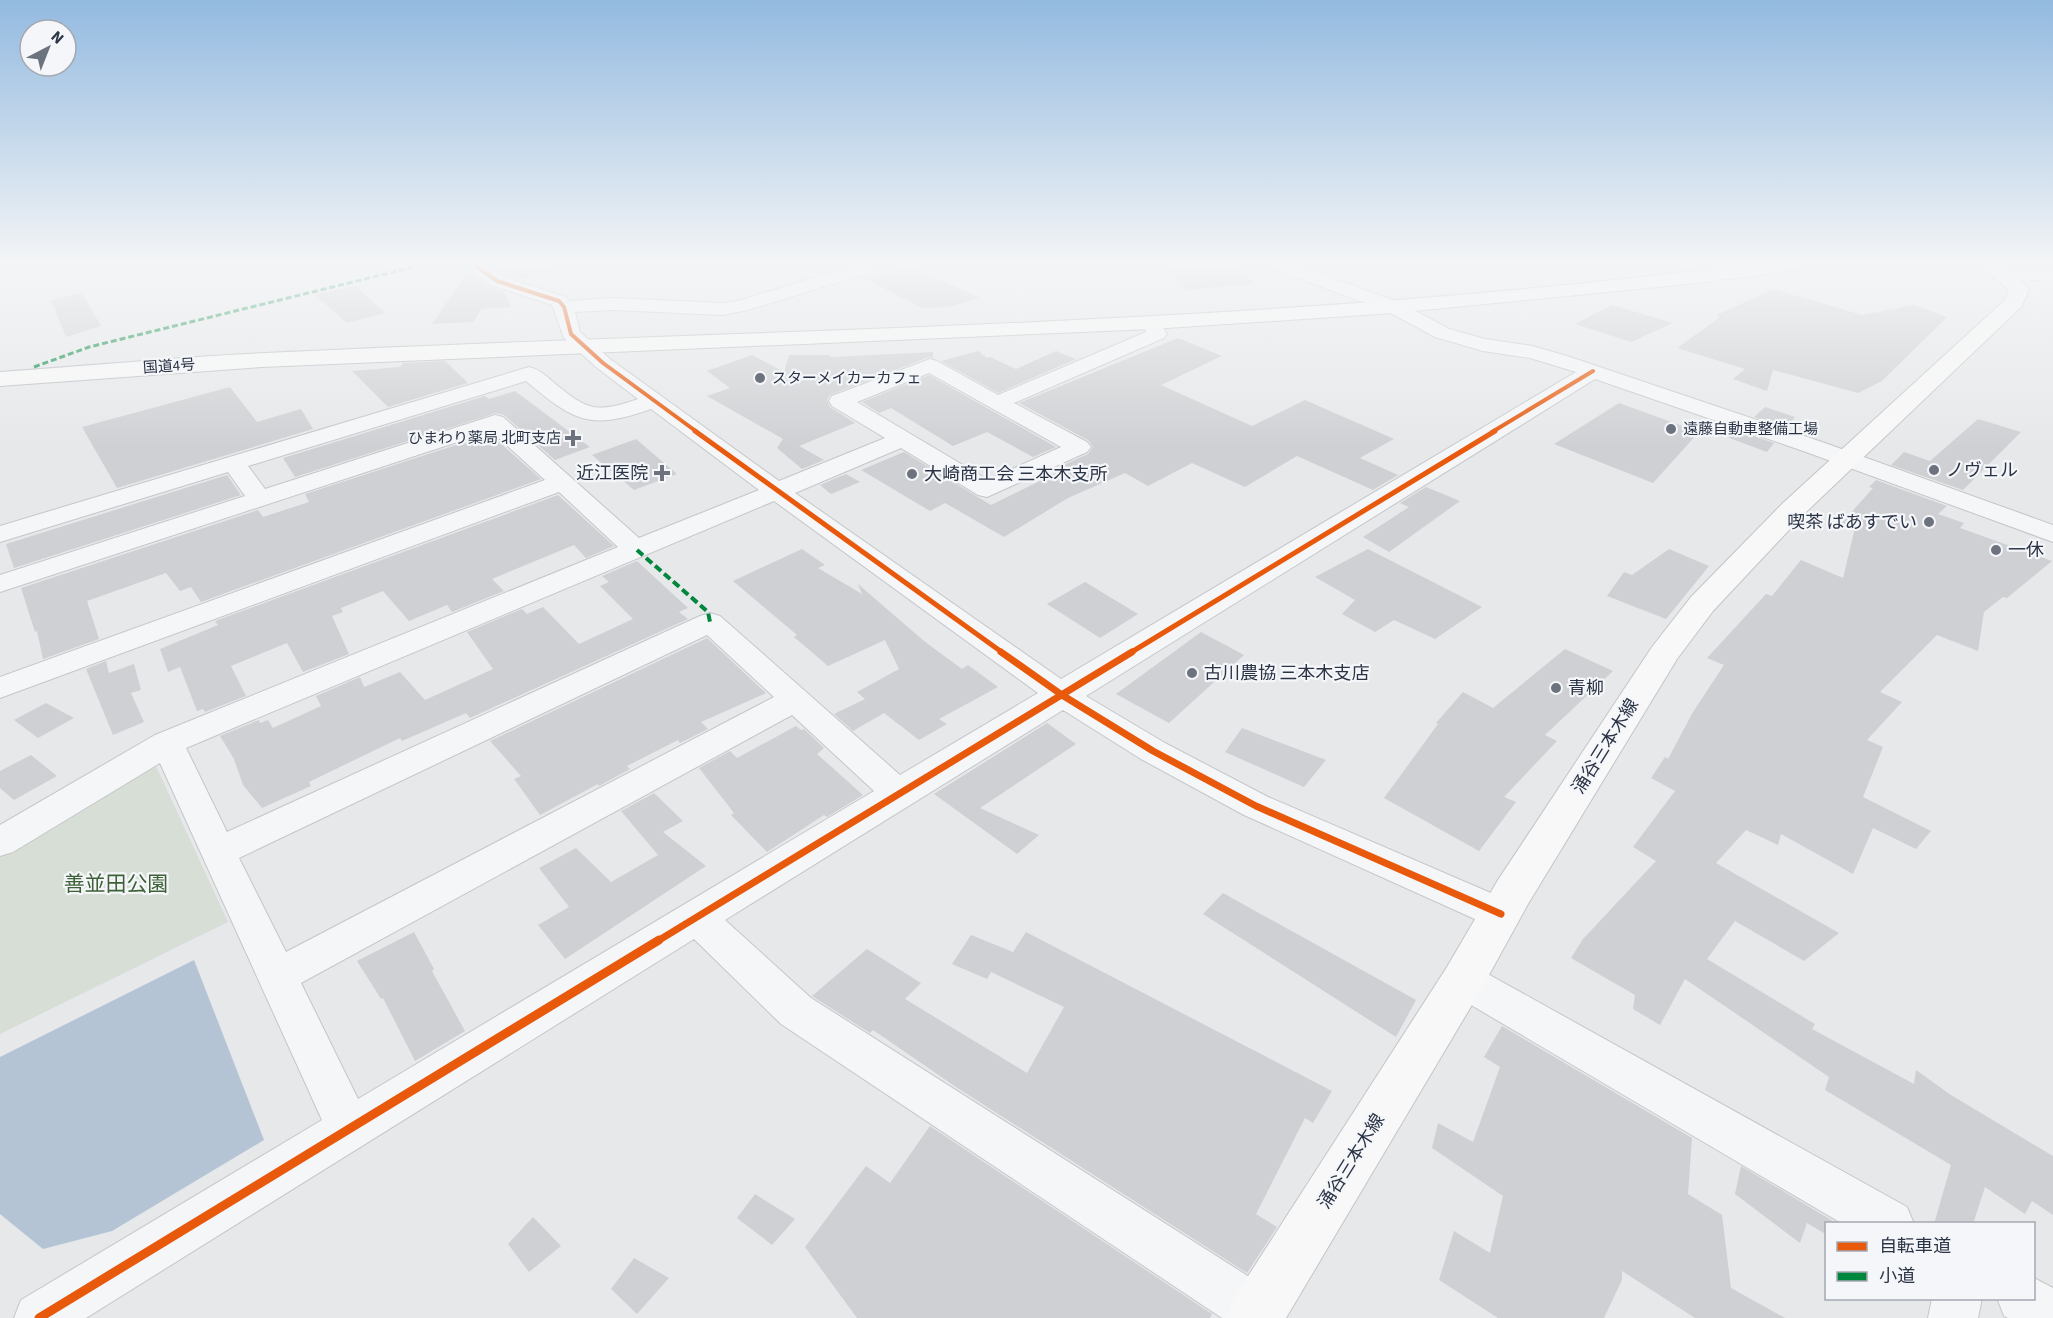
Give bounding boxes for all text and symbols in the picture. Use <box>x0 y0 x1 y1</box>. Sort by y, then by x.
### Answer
north arrow <box>18 18 78 78</box>
text: N <box>46 26 69 49</box>
street label: 国道4号 <box>142 354 196 379</box>
place label: スターメイカーカフェ <box>772 368 921 389</box>
marker: スターメイカーカフェ <box>753 371 767 385</box>
place label: 遠藤自動車整備工場 <box>1683 419 1818 440</box>
marker: 遠藤自動車整備工場 <box>1664 422 1678 436</box>
place label: ひまわり薬局 北町支店 <box>408 428 561 449</box>
marker: ひまわり薬局 北町支店 <box>566 431 580 445</box>
place label: ノヴェル <box>1946 458 2018 483</box>
place label: 近江医院 <box>576 461 648 486</box>
place label: 大崎商工会 三本木支所 <box>924 462 1108 487</box>
marker: ノヴェル <box>1927 463 1941 477</box>
marker: 近江医院 <box>653 464 671 482</box>
marker: 大崎商工会 三本木支所 <box>905 467 919 481</box>
place label: 喫茶 ばあすでい <box>1787 510 1917 535</box>
marker: 喫茶 ばあすでい <box>1922 515 1936 529</box>
place label: 一休 <box>2008 538 2044 563</box>
marker: 一休 <box>1989 543 2003 557</box>
place label: 古川農協 三本木支店 <box>1204 661 1370 686</box>
marker: 古川農協 三本木支店 <box>1185 666 1199 680</box>
place label: 青柳 <box>1568 676 1604 701</box>
marker: 青柳 <box>1549 681 1563 695</box>
street label: 涌谷三本木線 <box>1566 694 1645 799</box>
park label: 善並田公園 <box>64 869 169 899</box>
street label: 涌谷三本木線 <box>1312 1109 1391 1214</box>
legend <box>1825 1222 2035 1300</box>
text: 自転車道 <box>1879 1234 1951 1259</box>
text: 小道 <box>1879 1264 1915 1289</box>

